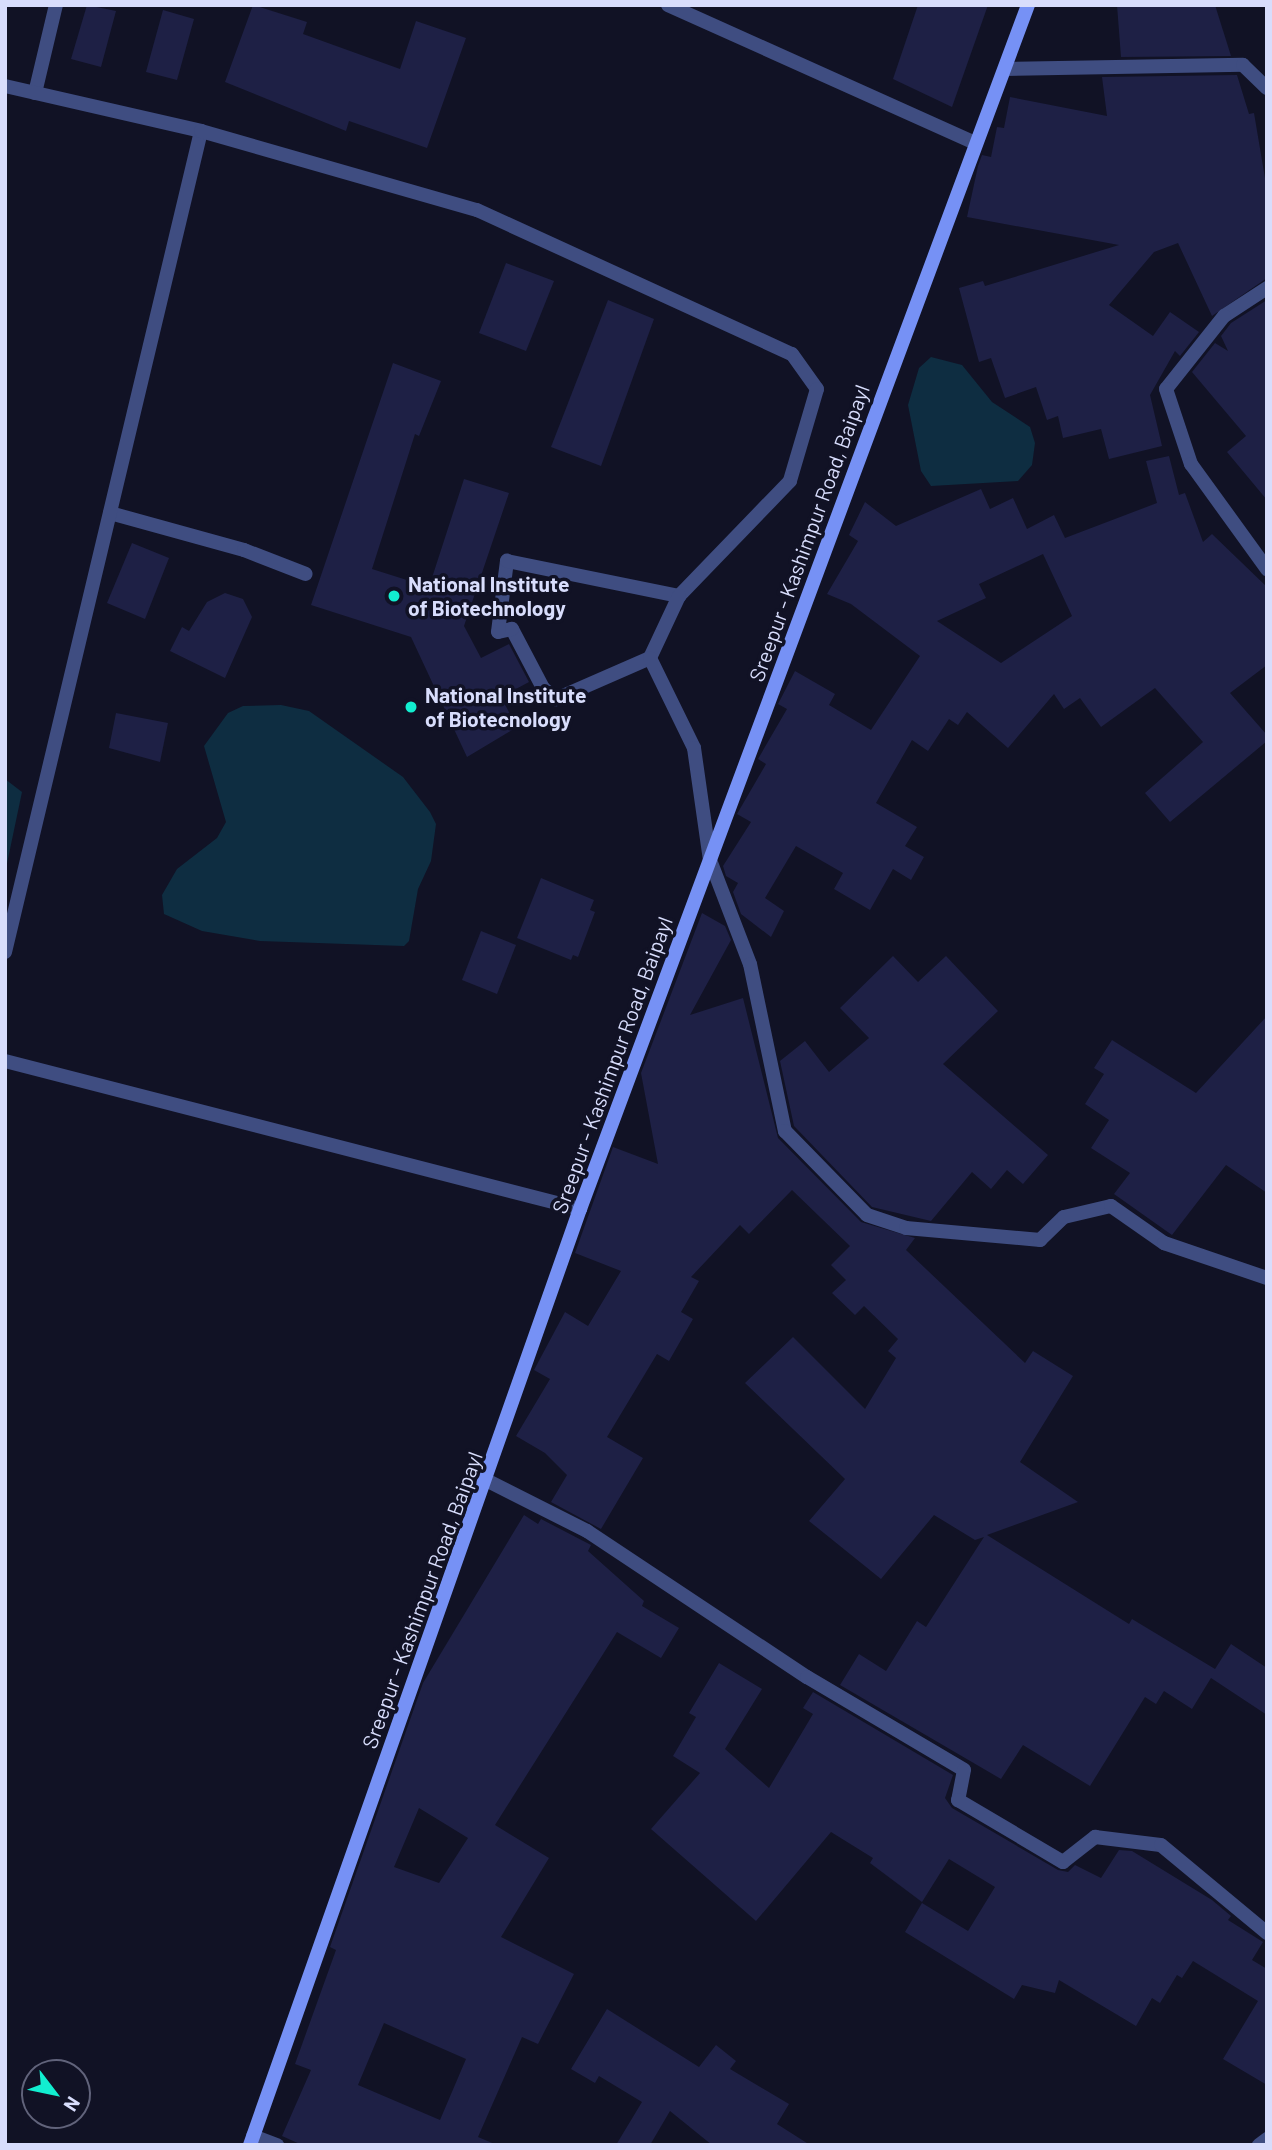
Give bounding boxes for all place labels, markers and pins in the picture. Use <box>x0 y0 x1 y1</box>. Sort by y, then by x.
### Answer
place label: National Institute of Biotechnology <box>408 571 569 621</box>
marker: National Institute of Biotechnology <box>386 588 402 604</box>
place label: National Institute of Biotecnology <box>425 682 586 732</box>
marker: National Institute of Biotecnology <box>403 699 419 715</box>

